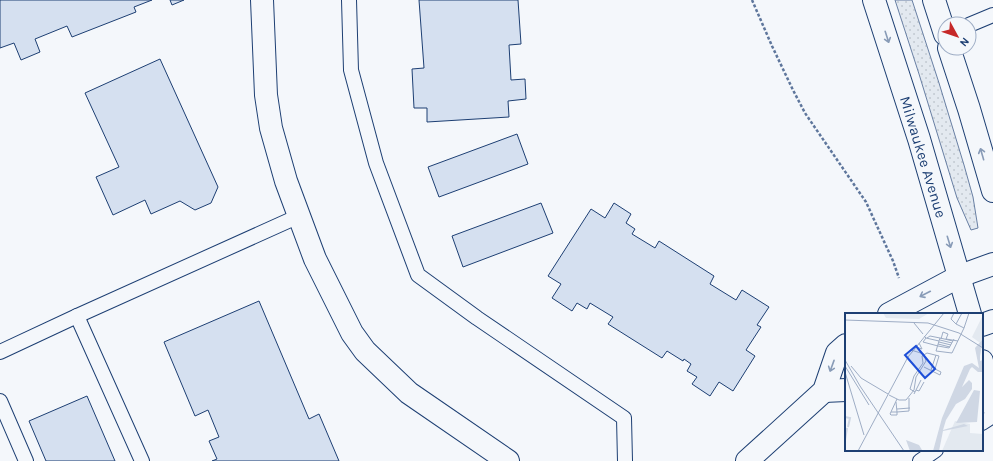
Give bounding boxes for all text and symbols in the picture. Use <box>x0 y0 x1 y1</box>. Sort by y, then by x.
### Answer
north arrow <box>937 16 977 56</box>
one-way arrow <box>884 30 891 43</box>
text: N <box>957 35 972 49</box>
street label: Milwaukee Avenue <box>896 94 950 220</box>
one-way arrow <box>978 148 985 161</box>
one-way arrow <box>946 235 953 248</box>
one-way arrow <box>919 291 931 298</box>
inset map <box>845 313 983 451</box>
one-way arrow <box>828 360 836 372</box>

